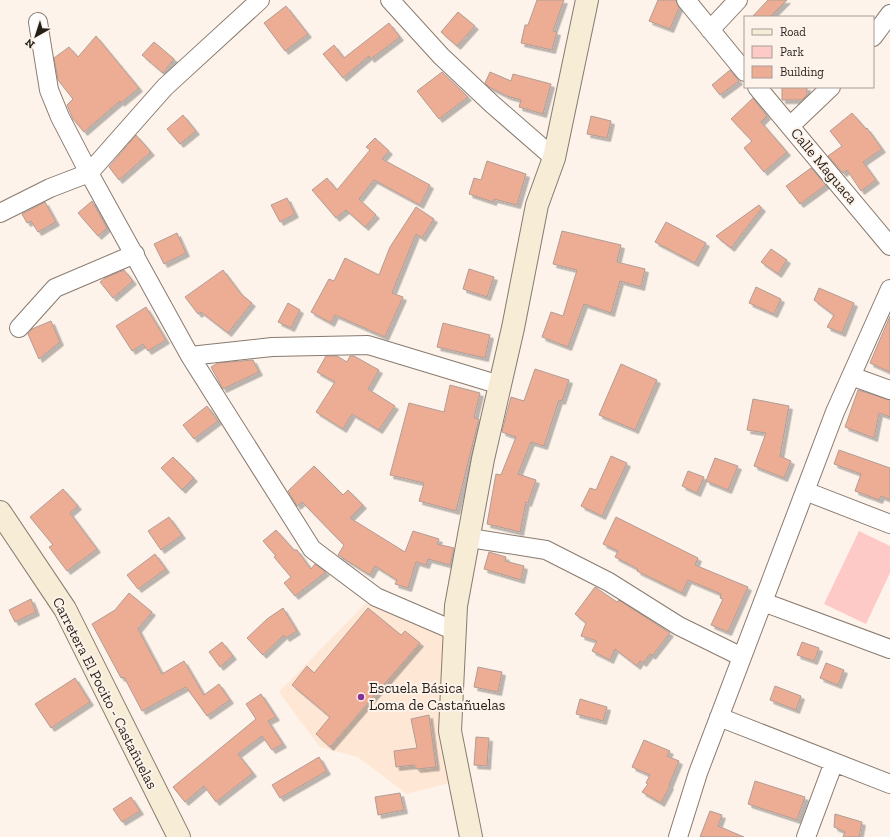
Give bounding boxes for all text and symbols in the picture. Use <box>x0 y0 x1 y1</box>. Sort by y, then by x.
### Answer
north arrow <box>16 16 56 56</box>
legend <box>744 16 874 88</box>
text: Road <box>780 25 806 39</box>
text: N <box>22 35 37 51</box>
text: Park <box>780 45 805 59</box>
text: Building <box>780 65 824 79</box>
street label: Calle Maguaca <box>787 124 861 208</box>
street label: Carretera El Pocito - Castañuelas <box>49 594 161 792</box>
place label: Escuela Básica Loma de Castañuelas <box>369 679 505 714</box>
marker: Escuela Básica Loma de Castañuelas <box>356 692 366 702</box>

